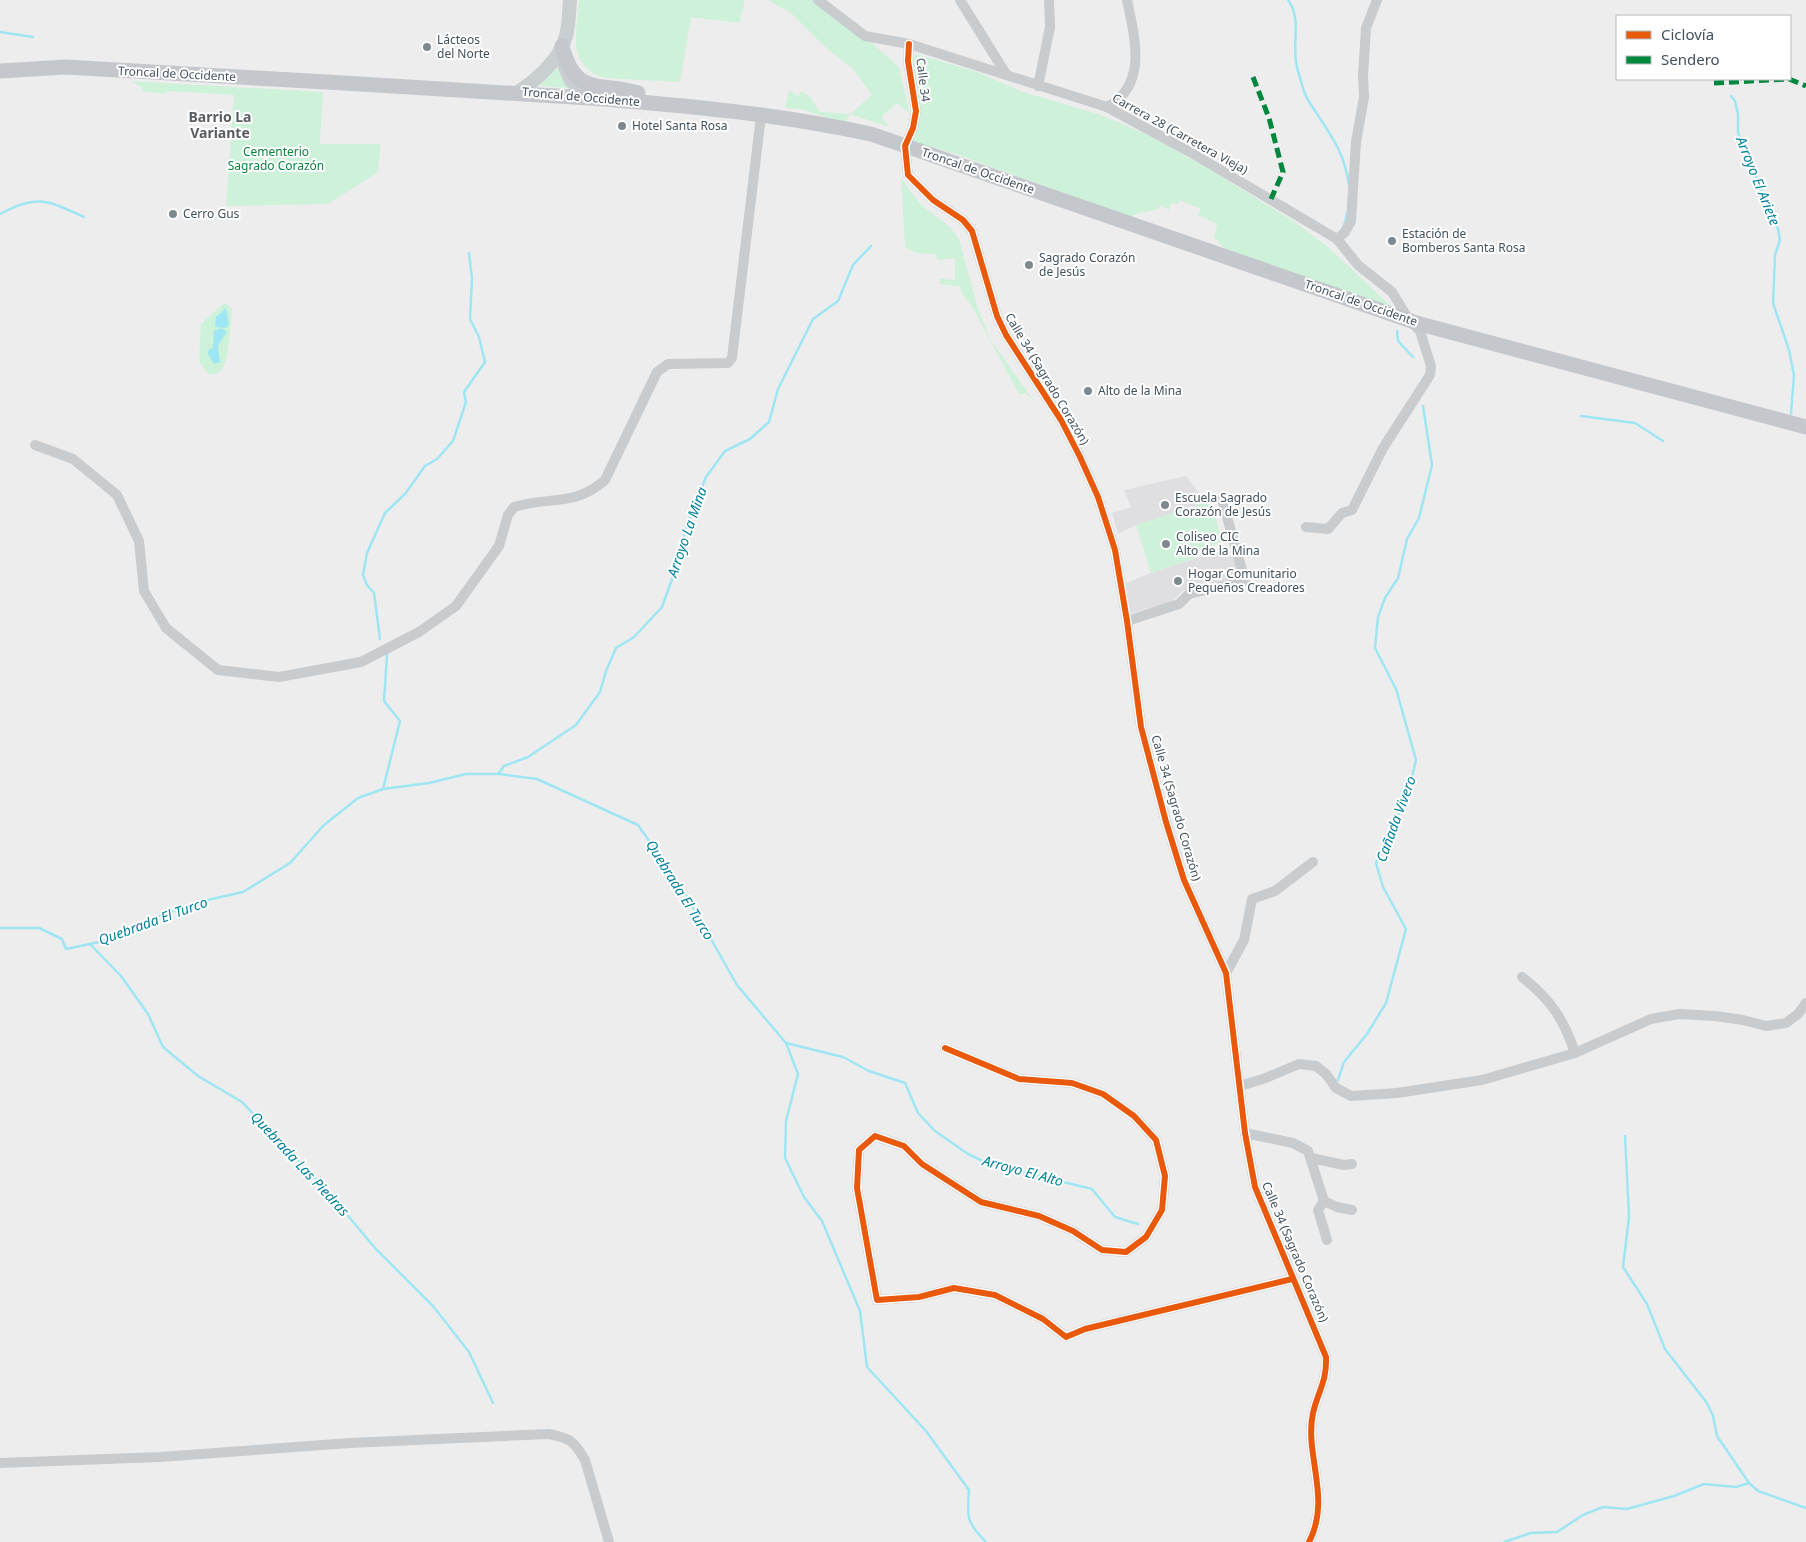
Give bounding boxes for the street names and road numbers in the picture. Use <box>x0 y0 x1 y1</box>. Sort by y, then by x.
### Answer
street label: Calle 34 <box>912 57 935 103</box>
street label: Troncal de Occidente <box>118 62 237 85</box>
street label: Troncal de Occidente <box>521 83 641 110</box>
street label: Carrera 28 (Carretera Vieja) <box>1109 89 1251 178</box>
street label: Troncal de Occidente <box>920 143 1037 198</box>
street label: Troncal de Occidente <box>1303 275 1420 330</box>
street label: Calle 34 (Sagrado Corazón) <box>1001 310 1094 448</box>
street label: Calle 34 (Sagrado Corazón) <box>1148 733 1206 883</box>
street label: Calle 34 (Sagrado Corazón) <box>1258 1179 1333 1325</box>

